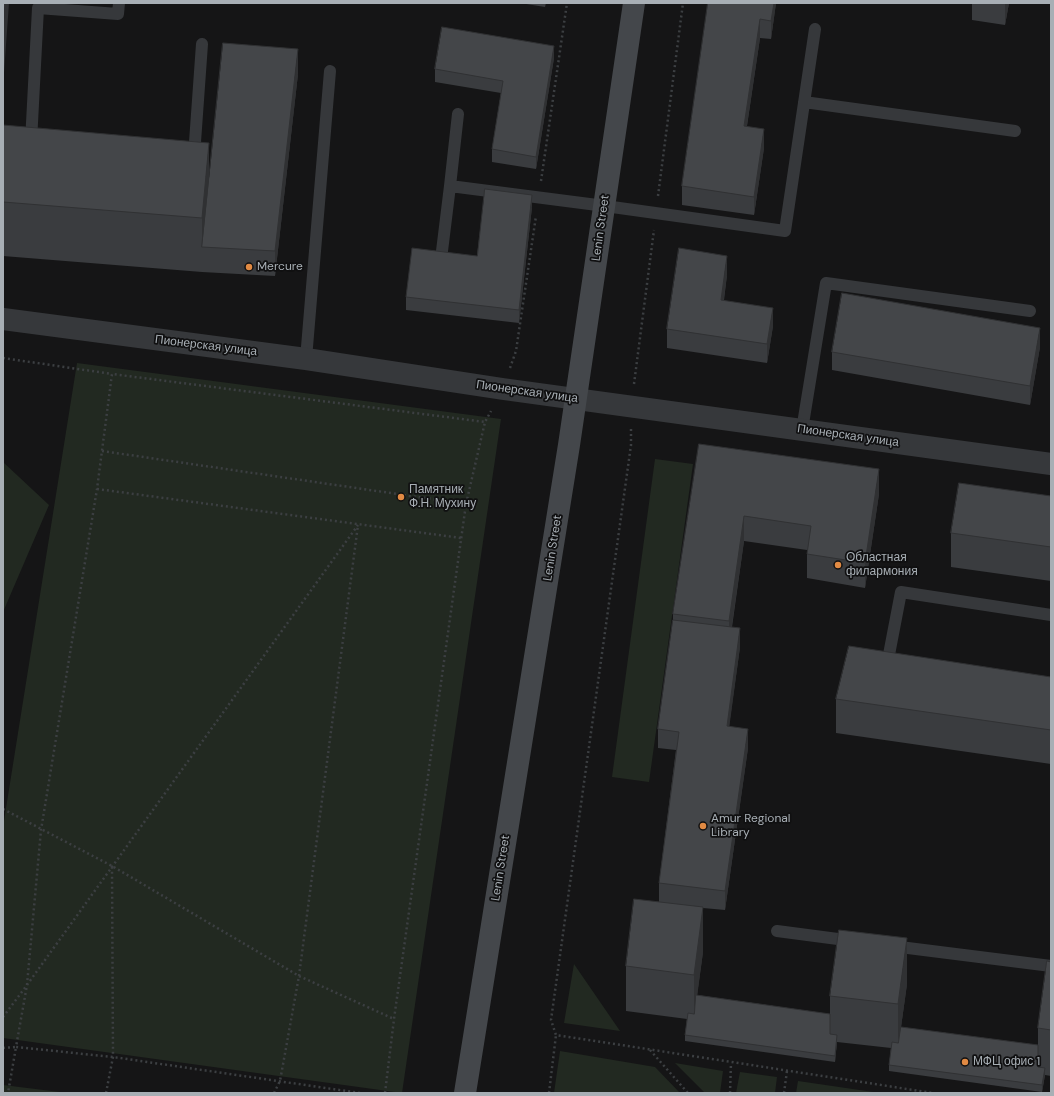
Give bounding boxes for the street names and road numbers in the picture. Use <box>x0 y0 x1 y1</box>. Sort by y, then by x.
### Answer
street label: Lenin Street <box>589 194 613 262</box>
street label: Пионерская улица <box>154 333 258 359</box>
street label: Пионерская улица <box>475 378 579 406</box>
street label: Пионерская улица <box>796 422 900 450</box>
street label: Lenin Street <box>541 514 565 582</box>
street label: Lenin Street <box>489 834 513 902</box>

